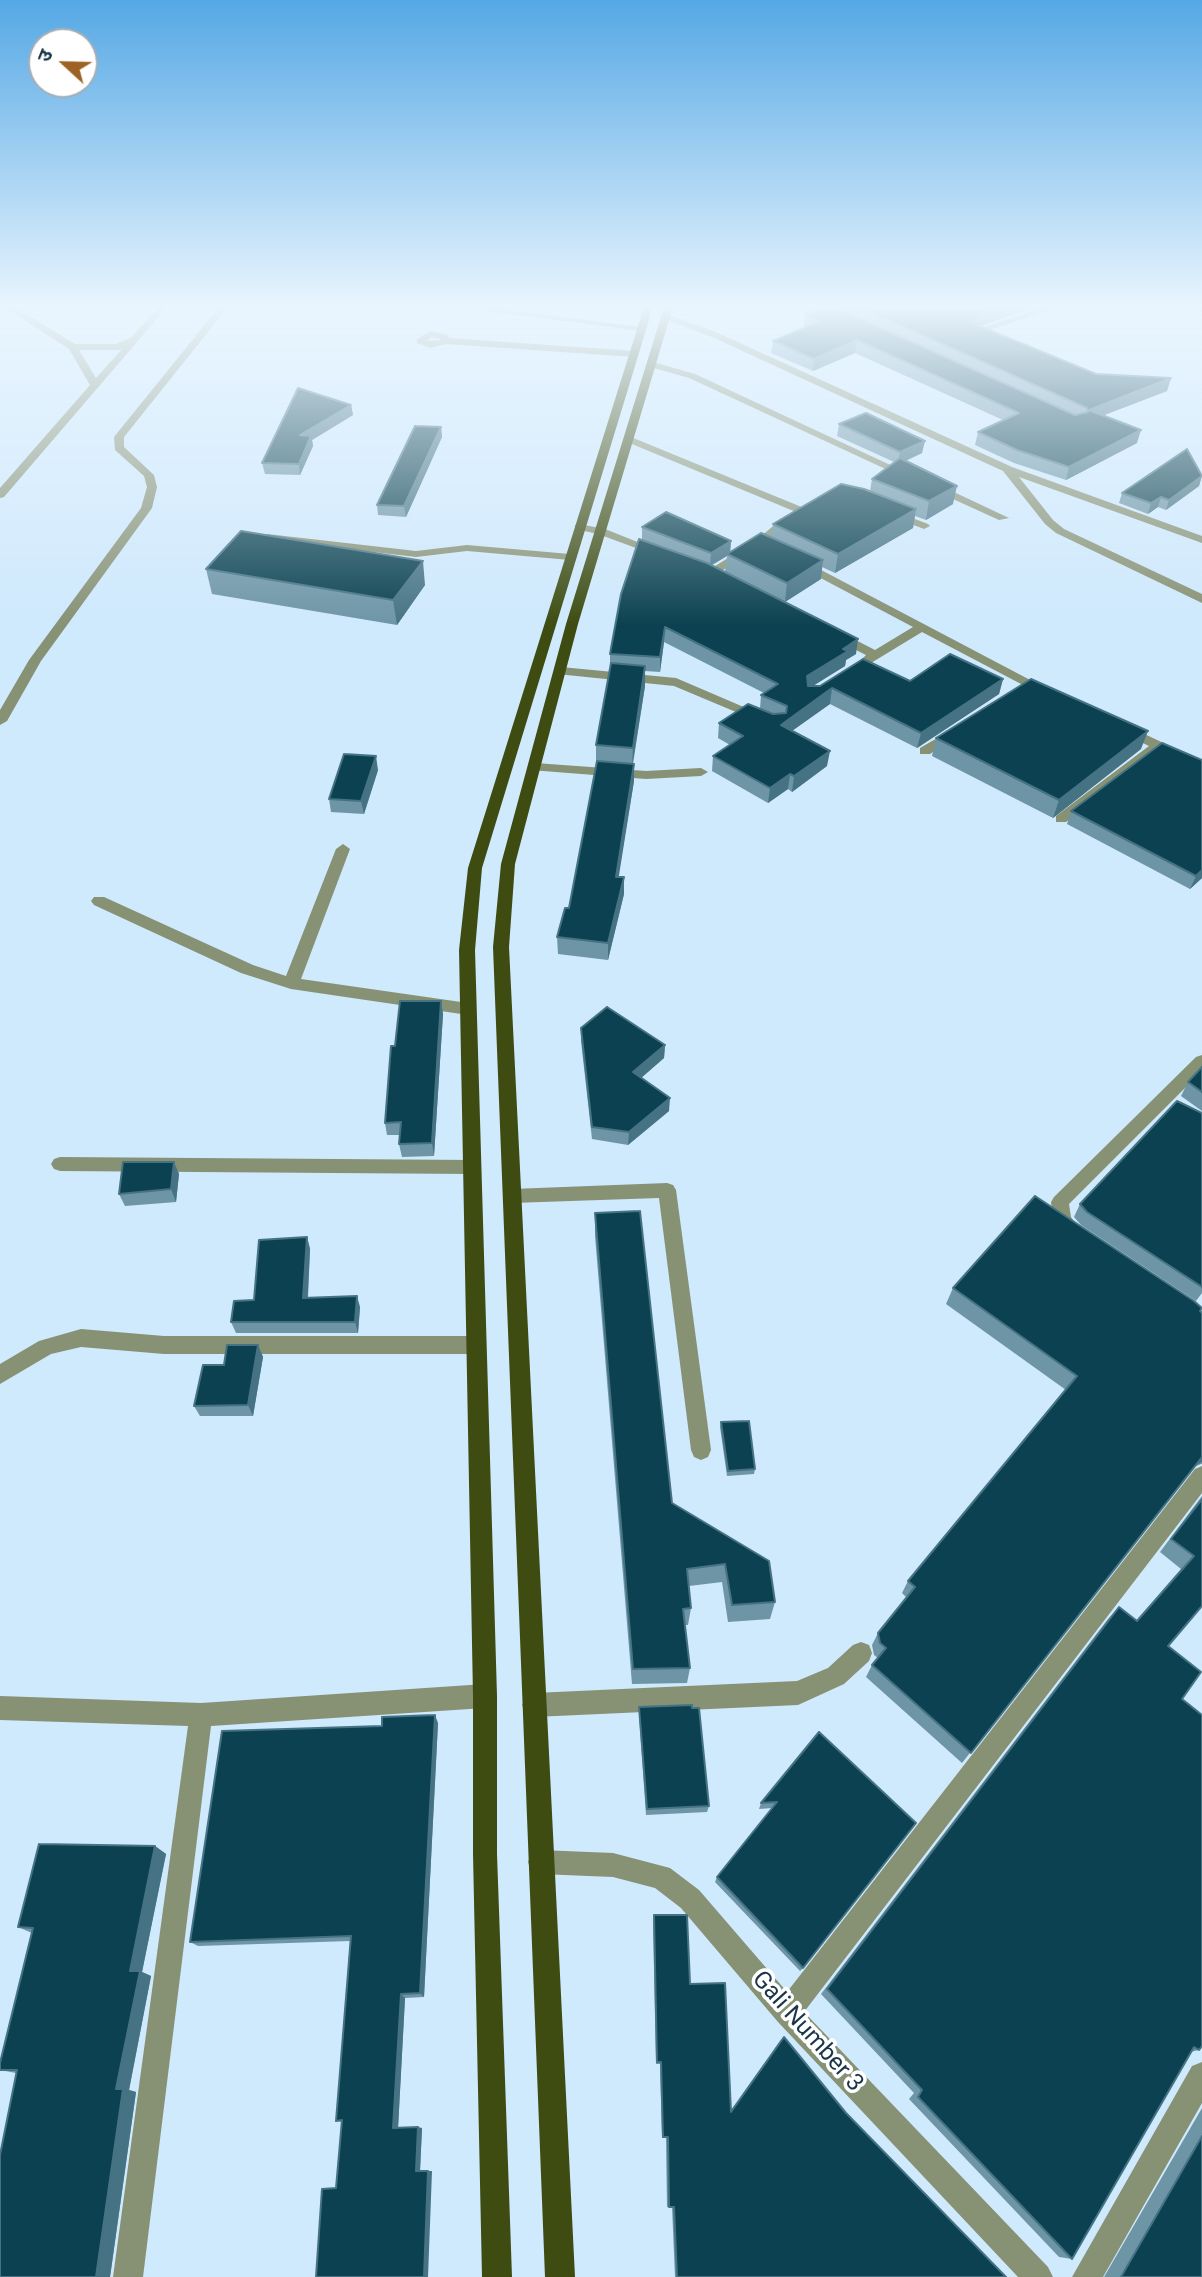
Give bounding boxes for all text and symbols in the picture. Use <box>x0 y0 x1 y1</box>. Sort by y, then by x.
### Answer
north arrow <box>28 28 98 98</box>
text: उ <box>32 46 58 65</box>
street label: Gali Number 3 <box>745 1966 869 2098</box>

